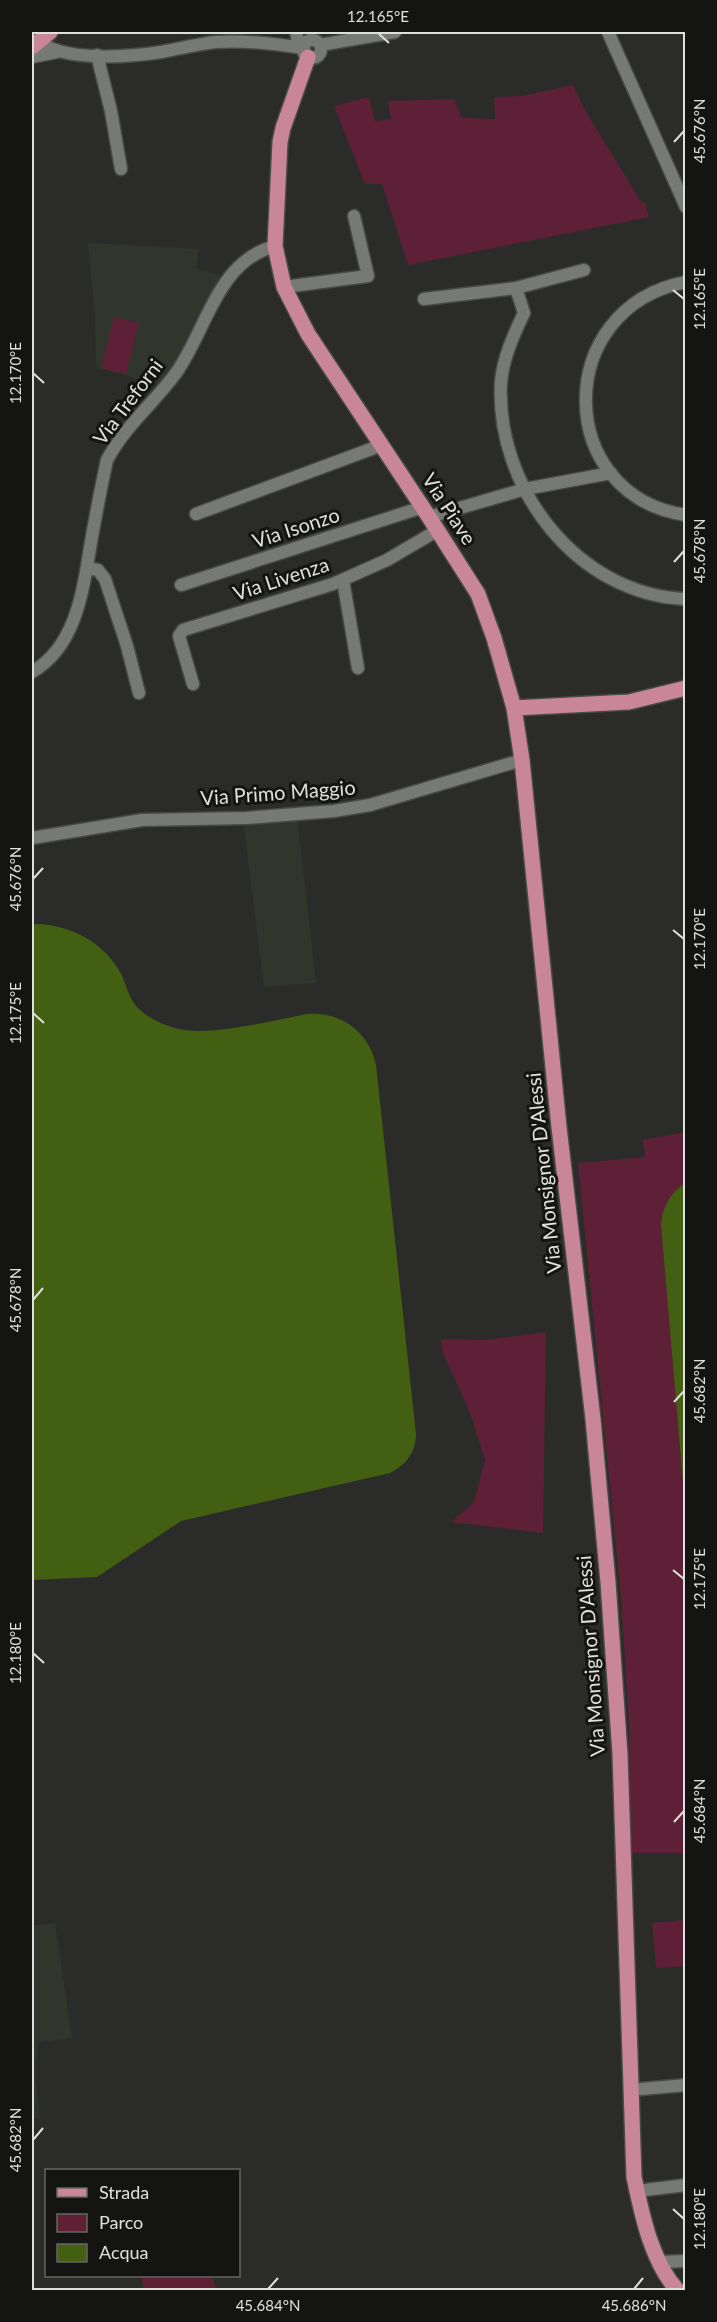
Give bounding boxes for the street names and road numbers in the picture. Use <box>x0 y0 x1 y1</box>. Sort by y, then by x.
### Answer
street label: Via Treforni <box>87 354 167 449</box>
street label: Via Piave <box>418 468 482 549</box>
street label: Via Isonzo <box>249 502 342 552</box>
street label: Via Livenza <box>230 551 332 605</box>
street label: Via Primo Maggio <box>200 775 356 809</box>
street label: Via Monsignor D'Alessi <box>521 1072 565 1275</box>
street label: Via Monsignor D'Alessi <box>571 1555 609 1757</box>

